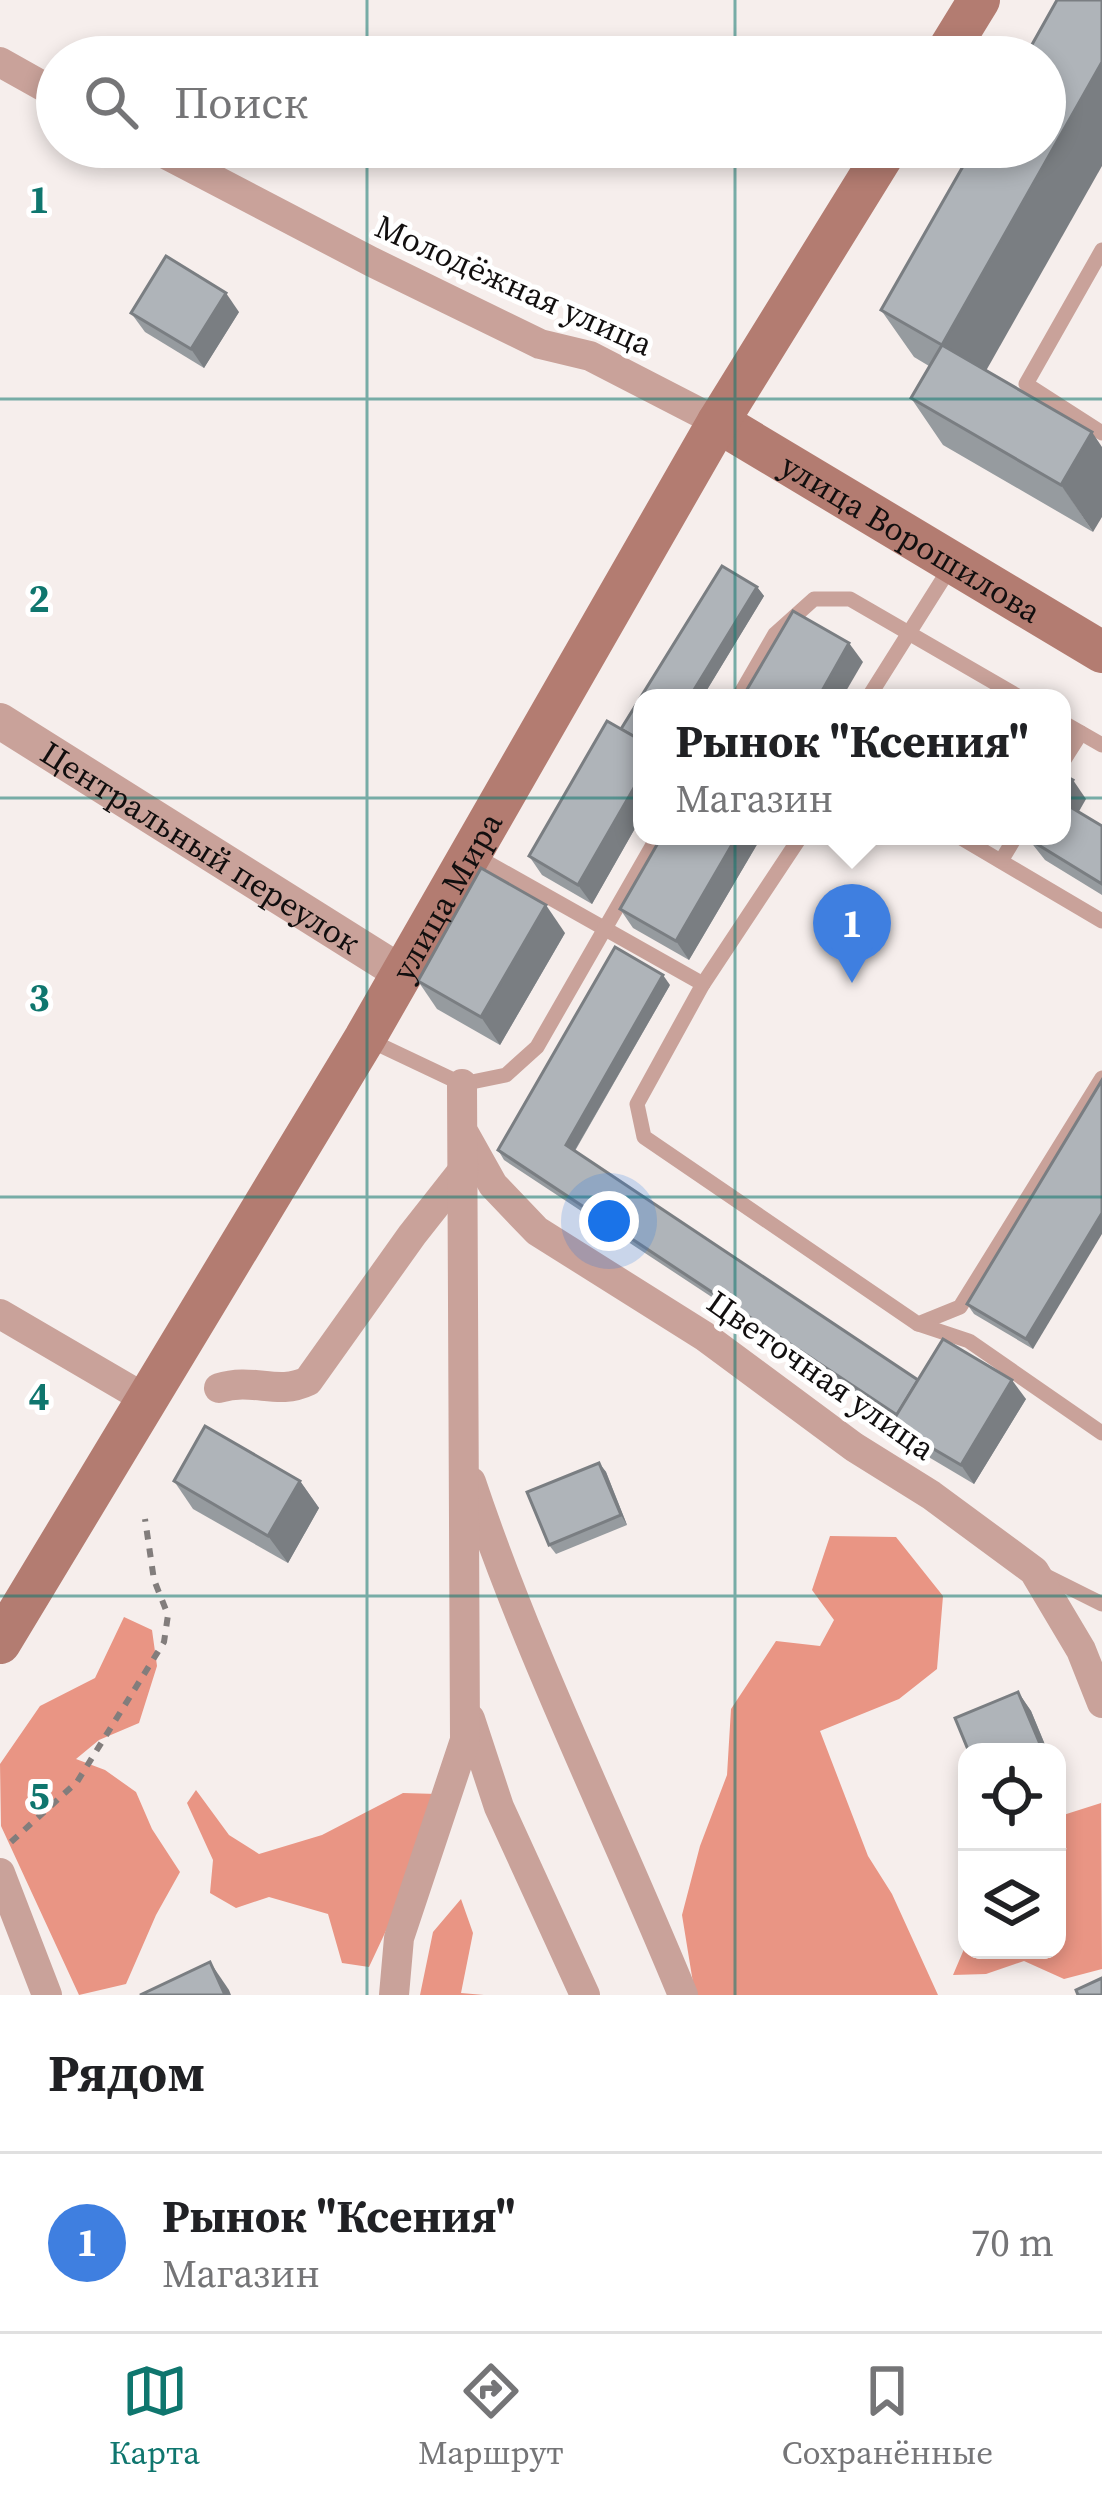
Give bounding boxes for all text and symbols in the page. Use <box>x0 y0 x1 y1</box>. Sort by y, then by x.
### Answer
search box <box>36 36 1066 168</box>
icon: search <box>78 69 144 135</box>
text: Поиск <box>174 71 308 133</box>
text: 1 <box>28 173 50 226</box>
street label: Молодёжная улица <box>368 204 660 366</box>
street label: улица Ворошилова <box>772 442 1050 633</box>
text: 2 <box>28 572 50 625</box>
popup <box>633 689 1071 845</box>
text: Рынок "Ксения" <box>675 710 1029 772</box>
street label: Центральный переулок <box>32 730 369 964</box>
text: Магазин <box>675 772 833 825</box>
street label: улица Мира <box>380 804 512 989</box>
pin: 1 <box>813 884 891 983</box>
text: 3 <box>28 971 50 1024</box>
your location <box>579 1191 639 1251</box>
street label: Цветочная улица <box>698 1280 944 1471</box>
text: 4 <box>28 1370 50 1423</box>
map controls <box>958 1743 1066 1959</box>
button: locate <box>958 1743 1066 1851</box>
text: 5 <box>28 1769 50 1822</box>
button: layers <box>958 1851 1066 1959</box>
text: Рядом <box>48 2038 205 2108</box>
text: Рынок "Ксения" <box>162 2185 516 2247</box>
text: 1 <box>76 2216 98 2269</box>
text: 70 m <box>971 2216 1054 2269</box>
text: Магазин <box>162 2247 320 2300</box>
tab: Карта <box>109 2358 200 2475</box>
tab: Маршрут <box>418 2358 564 2475</box>
tab: Сохранённые <box>782 2358 993 2475</box>

